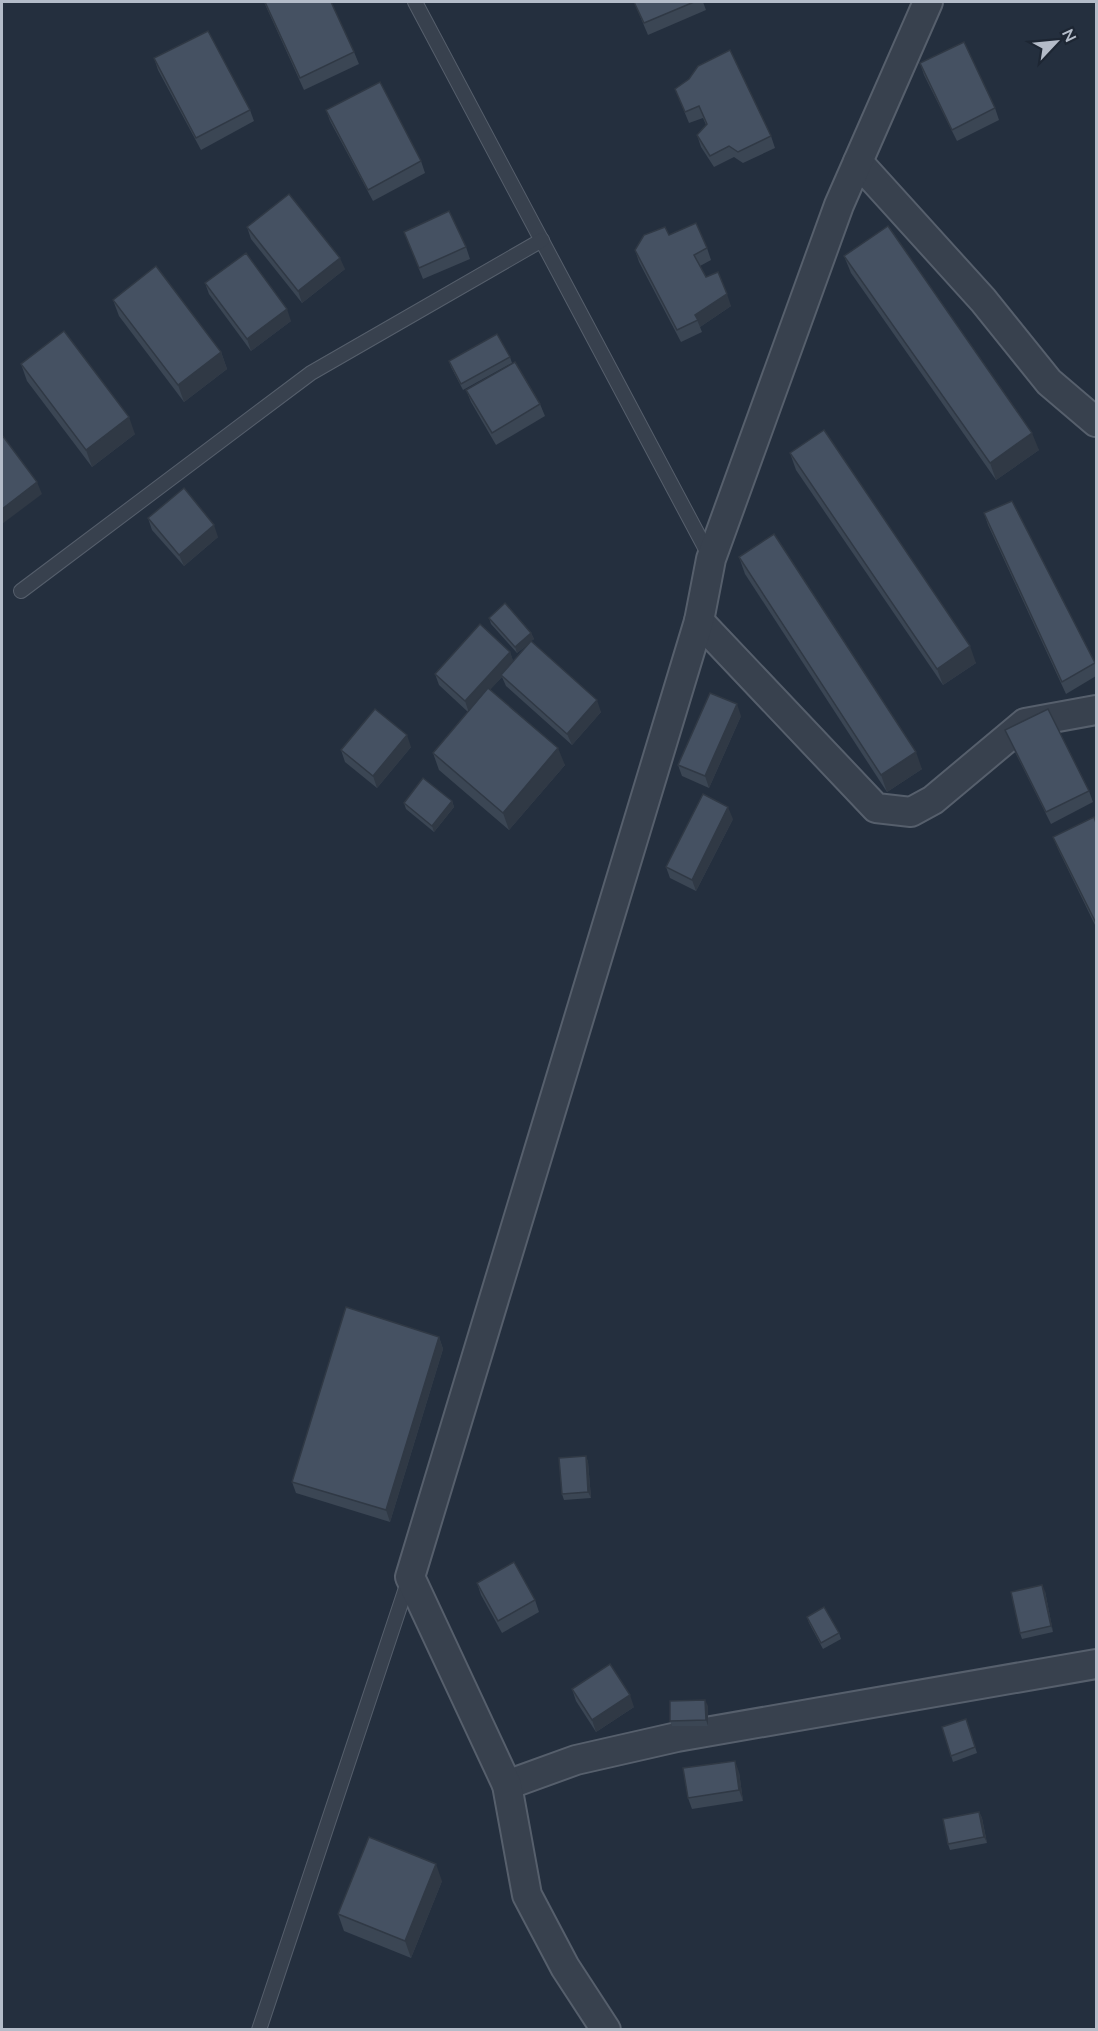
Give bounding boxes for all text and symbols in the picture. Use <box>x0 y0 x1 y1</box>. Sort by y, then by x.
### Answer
north arrow <box>1026 12 1086 72</box>
text: N <box>1058 26 1081 45</box>

